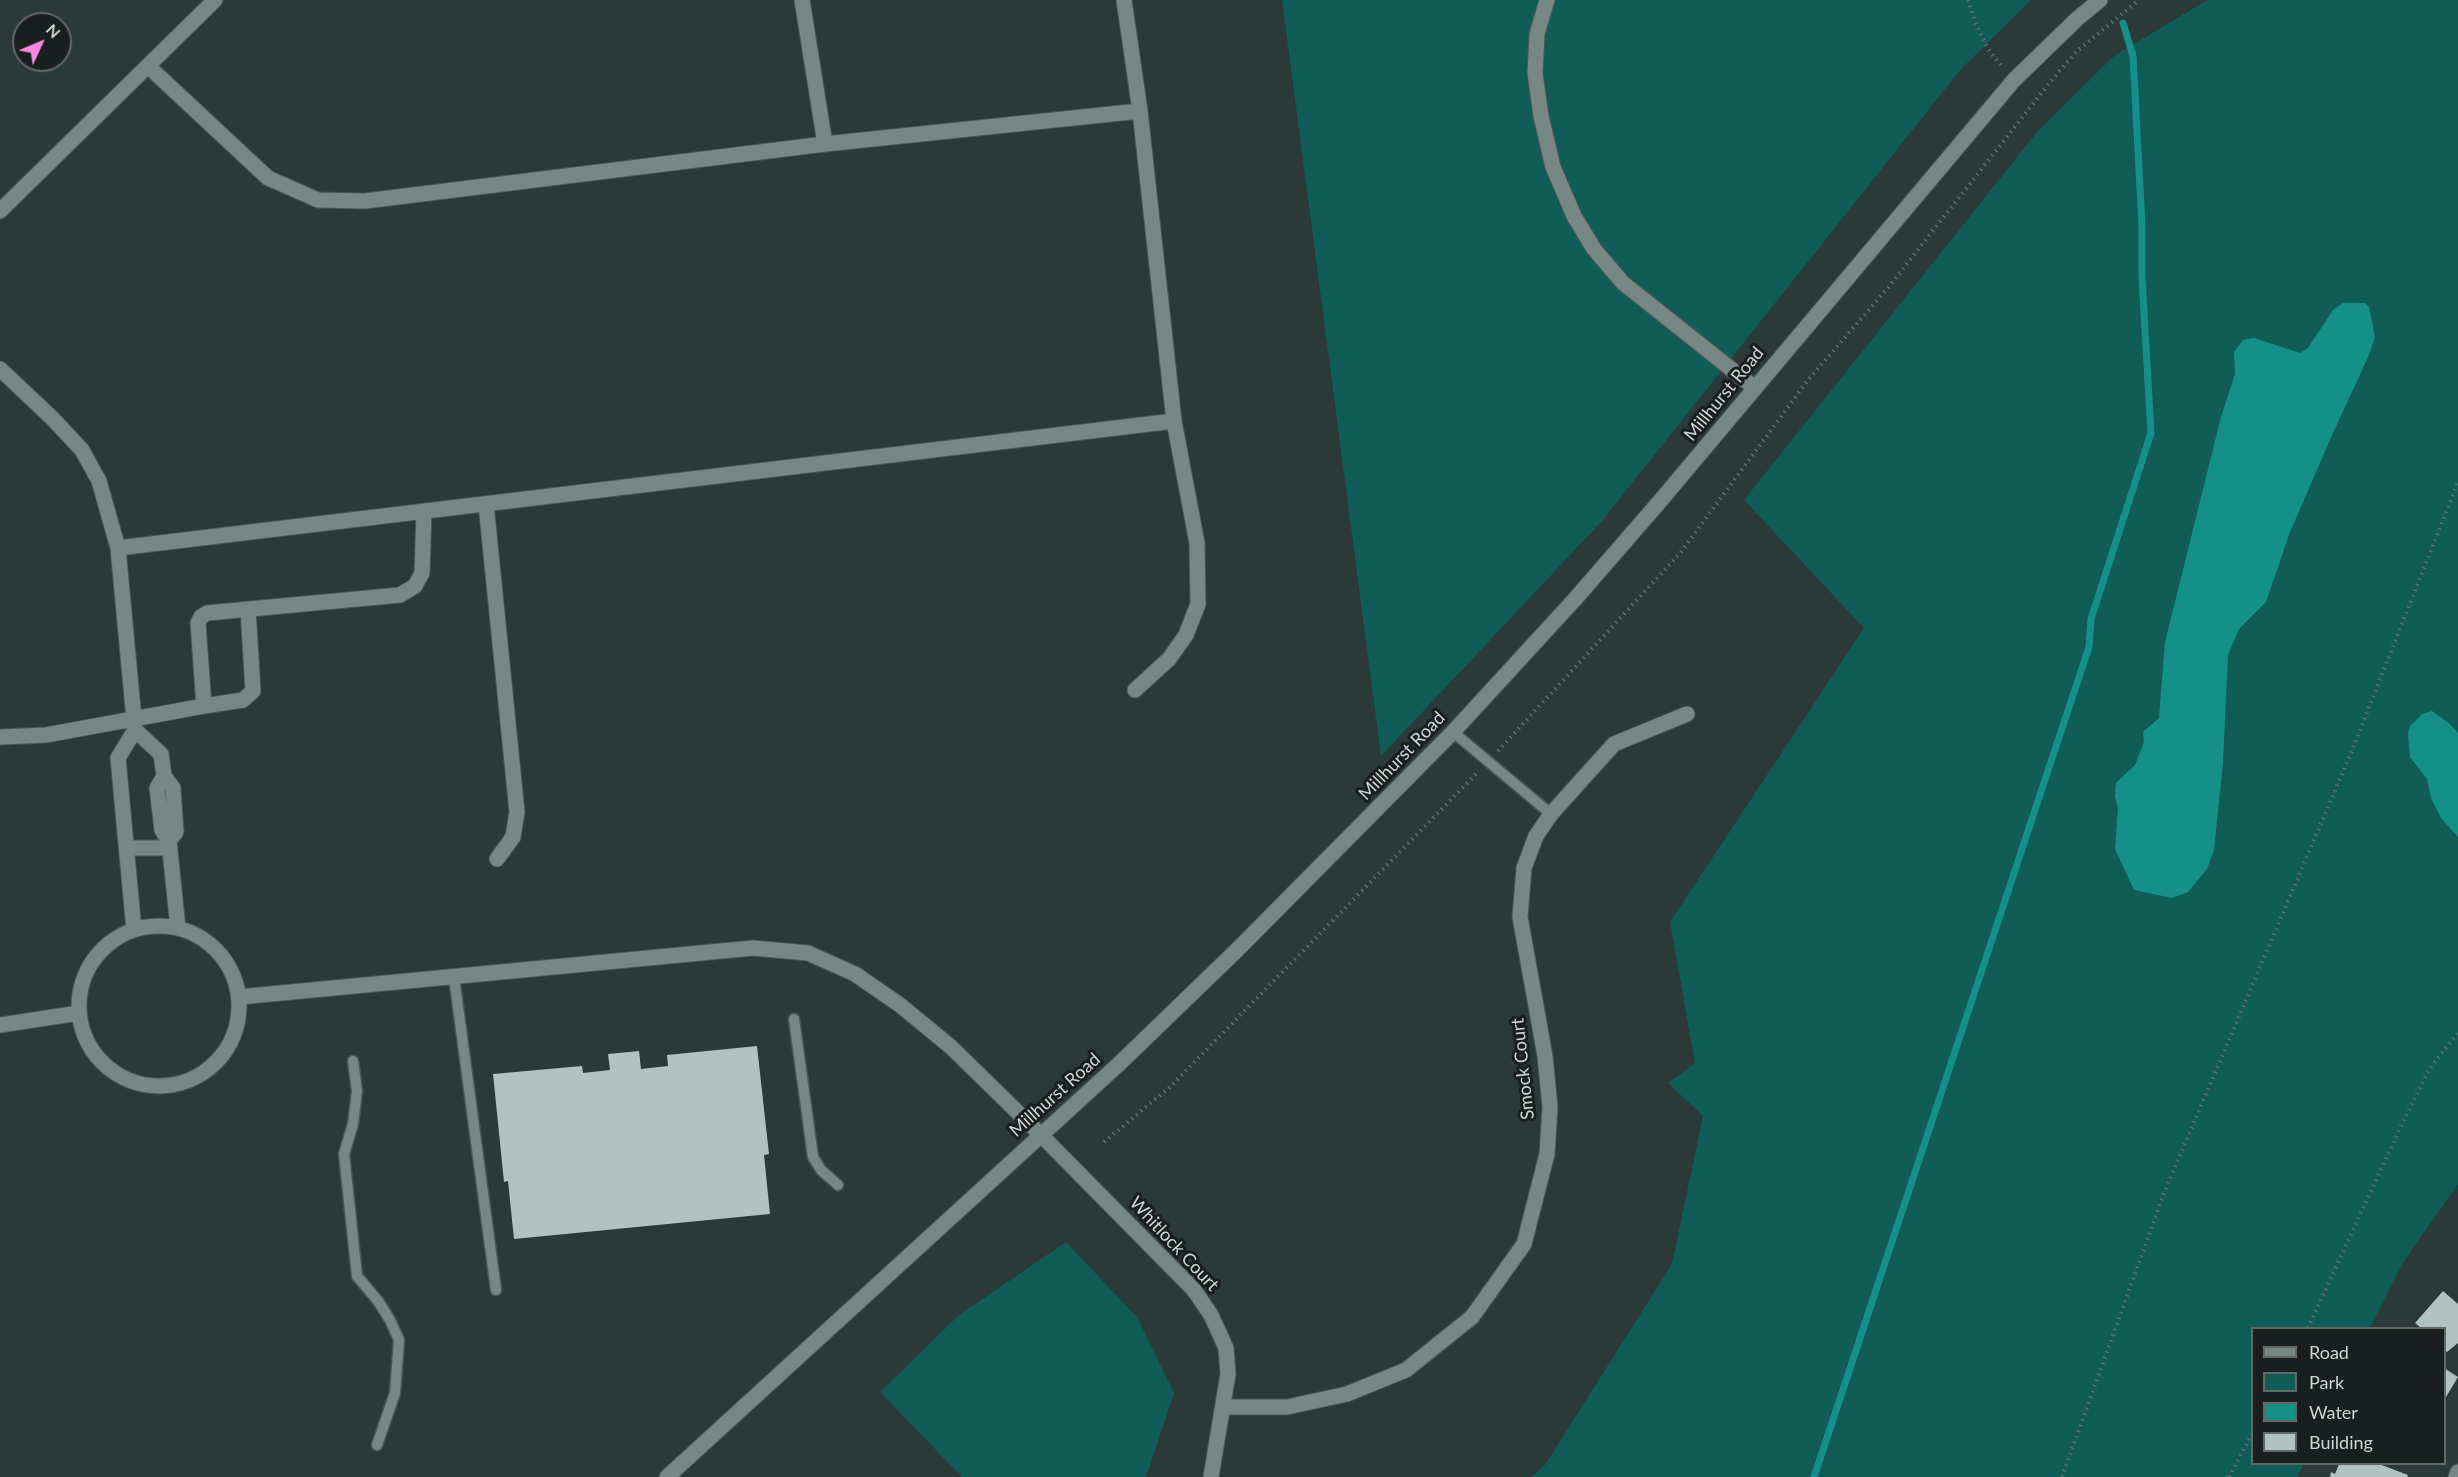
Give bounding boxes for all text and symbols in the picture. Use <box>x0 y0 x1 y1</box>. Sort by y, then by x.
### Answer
north arrow <box>12 12 72 72</box>
text: N <box>43 19 65 42</box>
street label: Millhurst Road <box>1679 343 1769 445</box>
street label: Millhurst Road <box>1354 707 1450 805</box>
street label: Smock Court <box>1507 1017 1539 1121</box>
street label: Millhurst Road <box>1005 1049 1105 1141</box>
street label: Whitlock Court <box>1125 1192 1223 1296</box>
legend <box>2251 1327 2446 1465</box>
text: Road <box>2309 1341 2349 1363</box>
text: Park <box>2309 1371 2344 1393</box>
text: Water <box>2309 1401 2358 1423</box>
text: Building <box>2309 1431 2373 1453</box>

